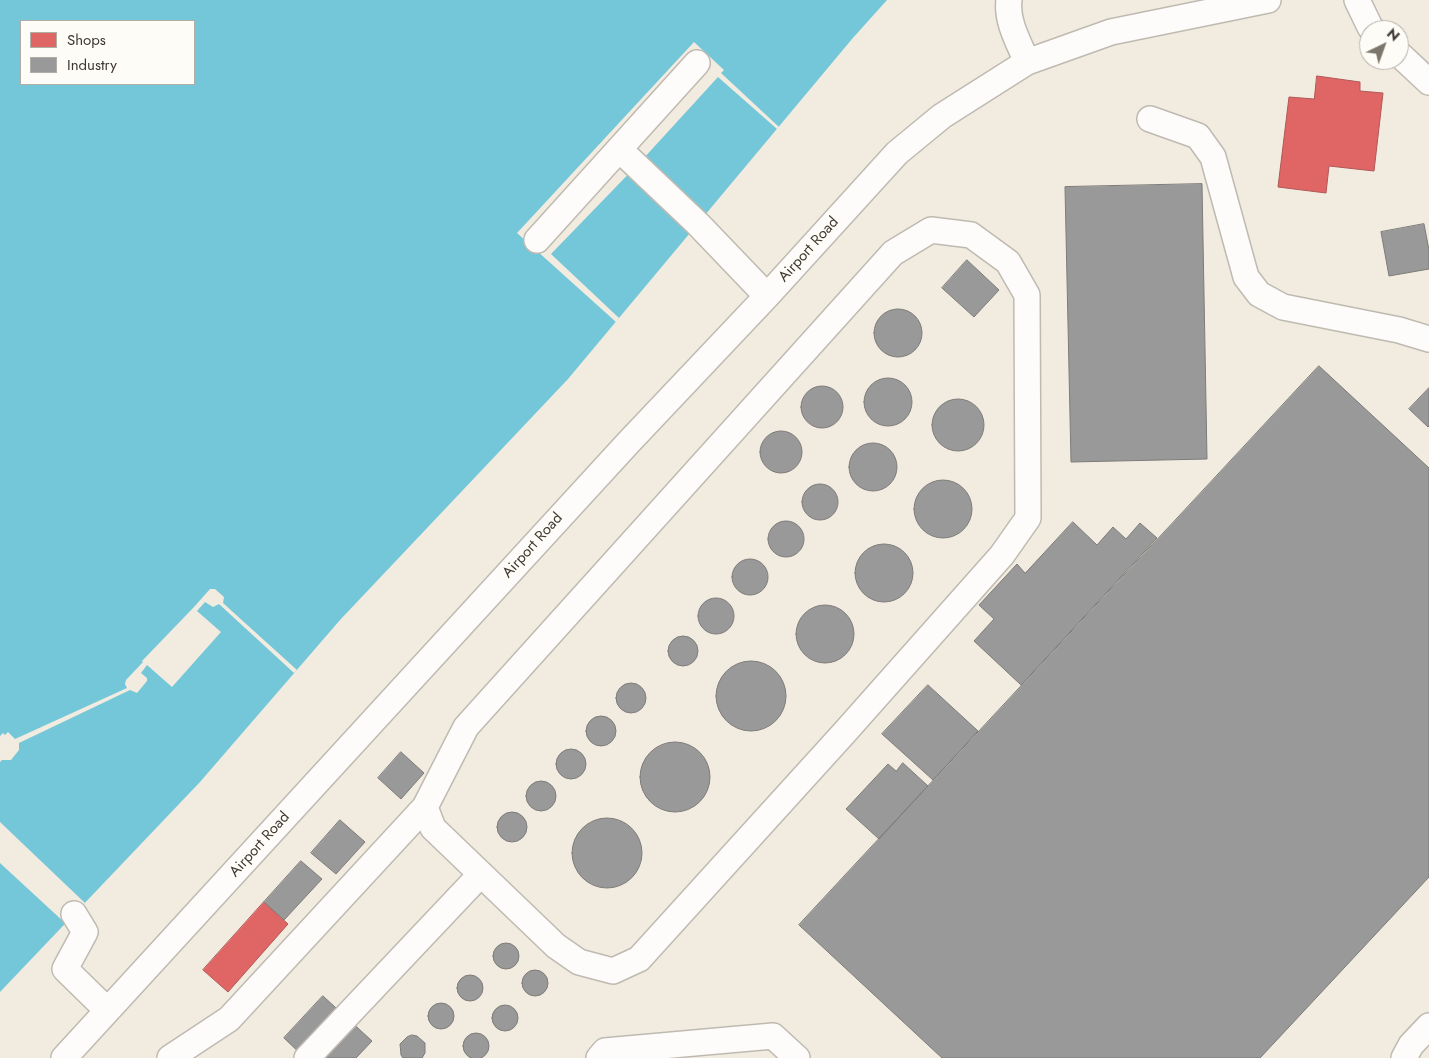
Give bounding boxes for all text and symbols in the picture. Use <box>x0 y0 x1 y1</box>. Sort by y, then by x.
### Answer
legend <box>20 20 195 85</box>
north arrow <box>1359 20 1409 70</box>
text: N <box>1383 23 1404 46</box>
text: Shops <box>67 29 106 51</box>
text: Industry <box>67 54 117 76</box>
street label: Airport Road <box>775 214 843 286</box>
street label: Airport Road <box>499 510 567 582</box>
street label: Airport Road <box>226 809 294 881</box>

